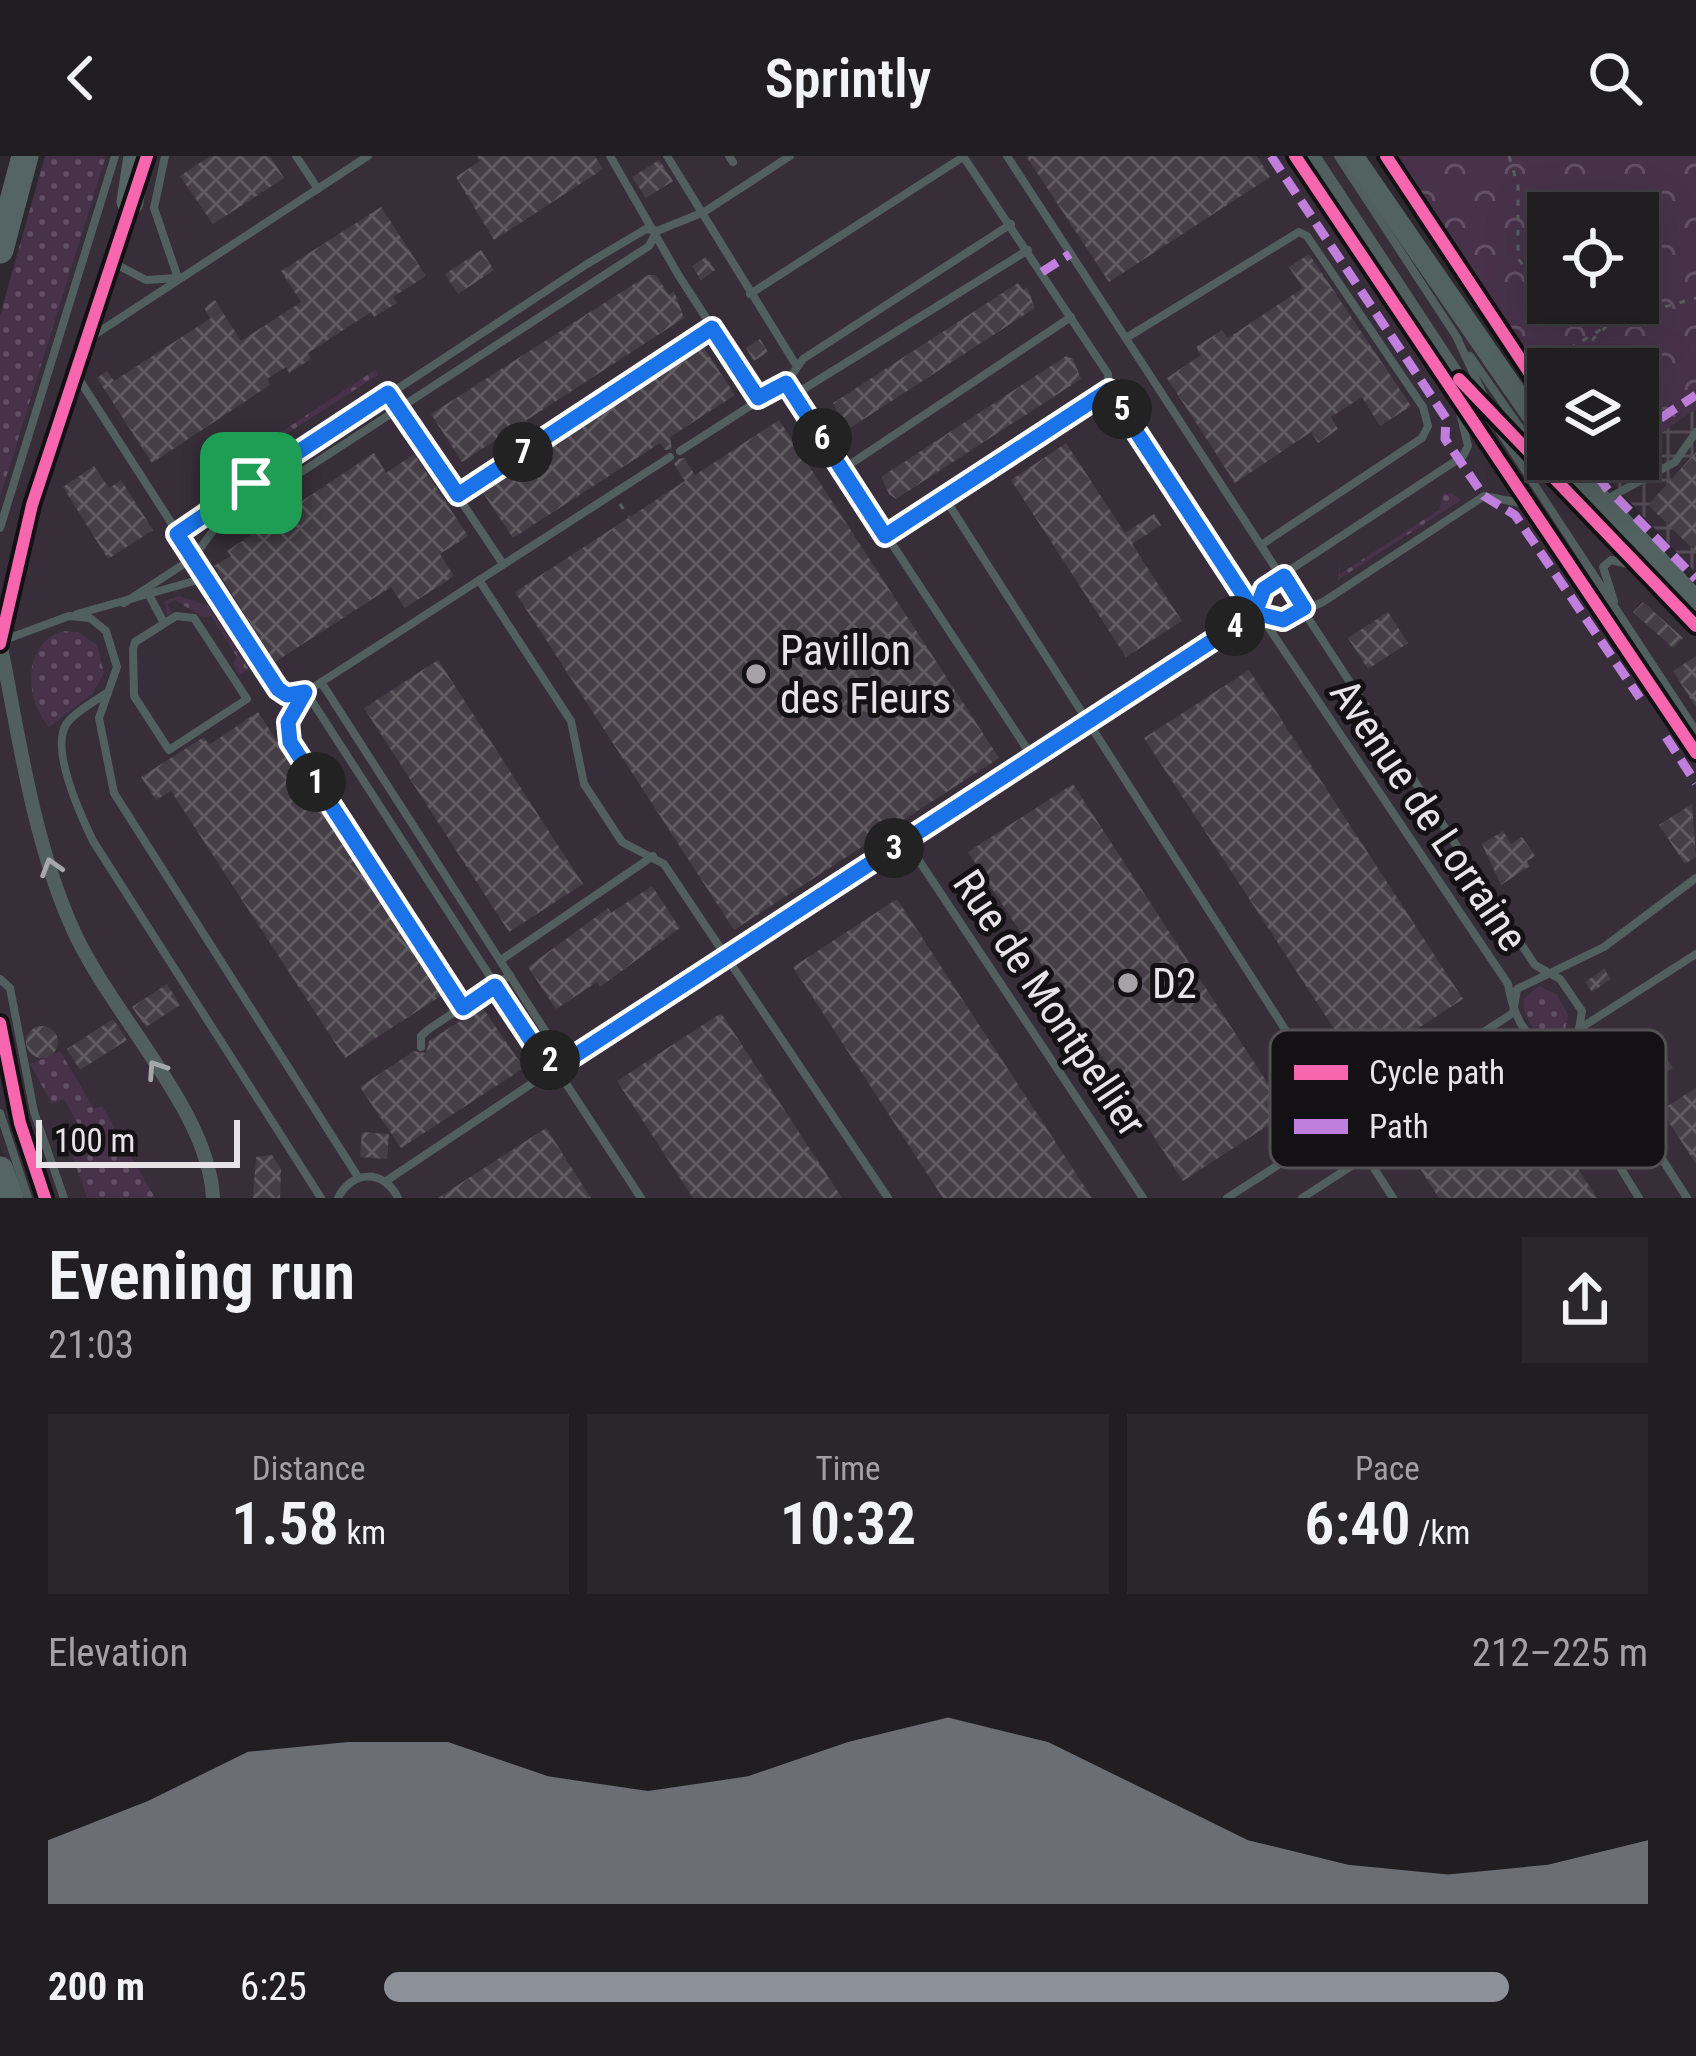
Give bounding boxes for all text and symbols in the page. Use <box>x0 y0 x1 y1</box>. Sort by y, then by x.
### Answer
icon: back <box>48 45 114 111</box>
icon: search <box>1582 45 1648 111</box>
text: Sprintly <box>765 47 931 110</box>
map controls <box>1527 192 1659 480</box>
button: locate <box>1527 192 1659 324</box>
button: layers <box>1527 348 1659 480</box>
pin: 5 <box>1092 379 1152 439</box>
text: 5 <box>1114 389 1130 428</box>
pin: 6 <box>792 408 852 468</box>
text: 6 <box>814 418 830 457</box>
pin: 7 <box>493 422 553 482</box>
pin <box>200 432 302 534</box>
text: 7 <box>515 432 531 471</box>
icon: arrive <box>218 450 284 516</box>
pin: 4 <box>1205 596 1265 656</box>
text: 4 <box>1227 606 1243 645</box>
place label: Pavillon des Fleurs <box>780 626 951 723</box>
marker: Pavillon des Fleurs <box>743 661 769 687</box>
street label: Avenue de Lorraine <box>1320 670 1538 960</box>
pin: 1 <box>286 752 346 812</box>
text: 1 <box>308 762 324 801</box>
pin: 3 <box>864 818 924 878</box>
text: 3 <box>886 828 902 867</box>
one-way arrow <box>40 857 65 878</box>
street label: Rue de Montpellier <box>943 861 1157 1145</box>
place label: D2 <box>1152 959 1197 1008</box>
marker: D2 <box>1115 970 1141 996</box>
pin: 2 <box>520 1030 580 1090</box>
legend <box>1270 1030 1666 1168</box>
text: 2 <box>542 1040 558 1079</box>
text: Cycle path <box>1369 1053 1505 1092</box>
one-way arrow <box>148 1061 170 1083</box>
text: Path <box>1369 1107 1429 1146</box>
scale bar <box>36 1114 240 1167</box>
text: 100 m <box>54 1121 135 1160</box>
button: share <box>1522 1237 1648 1363</box>
text: Evening run <box>48 1238 355 1315</box>
text: 21:03 <box>48 1322 134 1368</box>
text: Distance <box>252 1449 366 1488</box>
text: Time <box>815 1449 881 1488</box>
text: Pace <box>1355 1449 1420 1488</box>
text: 1.58 <box>231 1488 339 1559</box>
text: 10:32 <box>780 1488 916 1559</box>
text: 6:40 <box>1304 1488 1411 1559</box>
text: km <box>339 1513 386 1552</box>
text: /km <box>1411 1513 1470 1552</box>
text: Elevation <box>48 1630 188 1676</box>
text: 212–225 m <box>1472 1630 1648 1676</box>
text: 200 m <box>48 1964 145 2010</box>
text: 6:25 <box>240 1964 307 2010</box>

